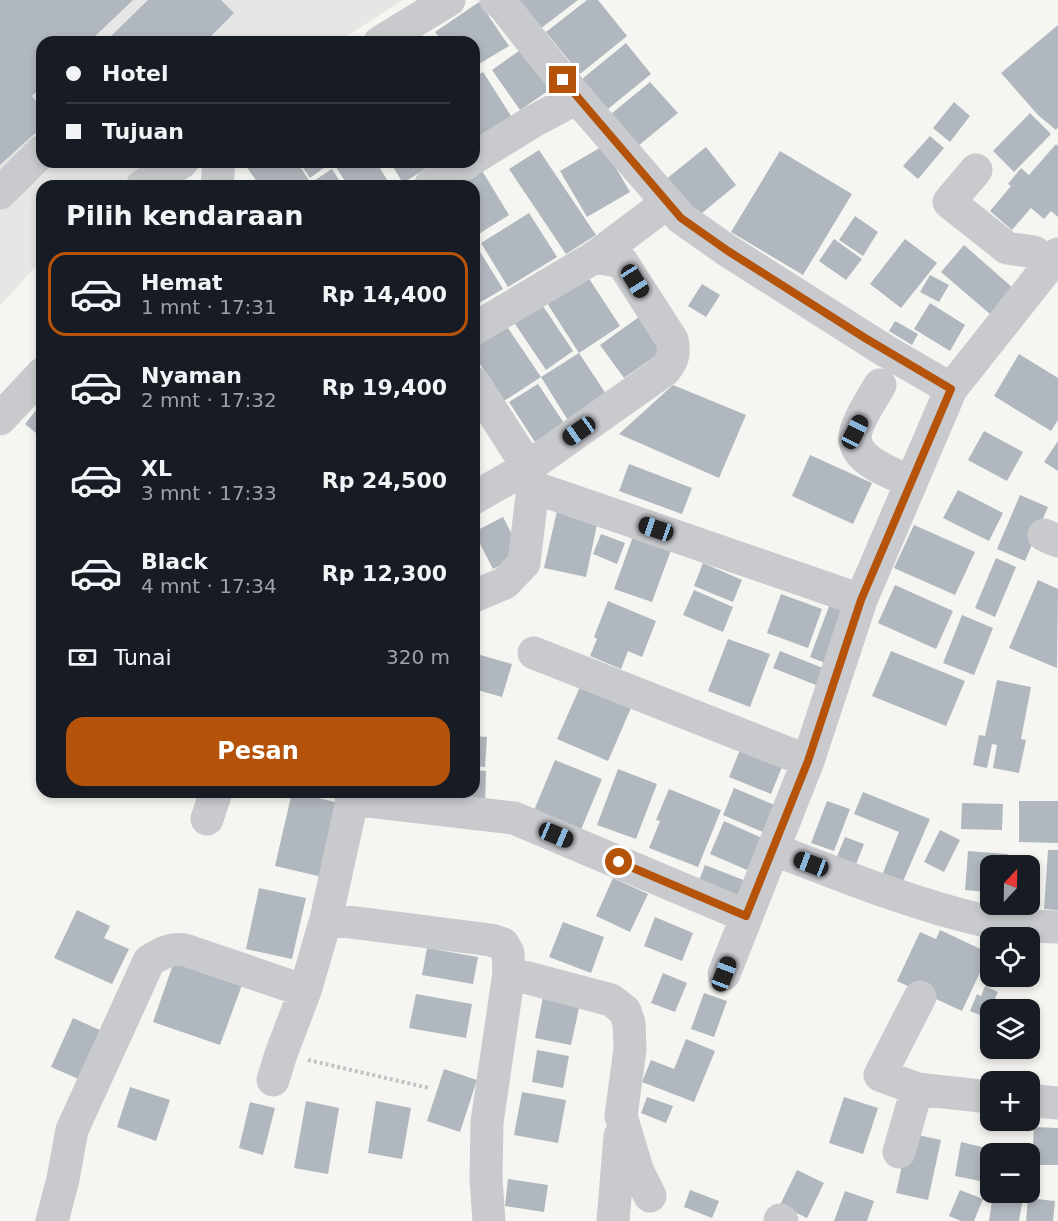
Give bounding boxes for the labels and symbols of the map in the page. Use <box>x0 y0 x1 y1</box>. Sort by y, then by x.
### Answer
route end <box>549 66 576 93</box>
car <box>618 261 652 301</box>
car <box>839 412 871 452</box>
car <box>559 413 599 449</box>
car <box>636 515 676 543</box>
car <box>536 820 576 850</box>
route start <box>605 848 632 875</box>
car <box>791 849 831 879</box>
north arrow <box>980 855 1040 915</box>
car <box>709 954 739 994</box>

